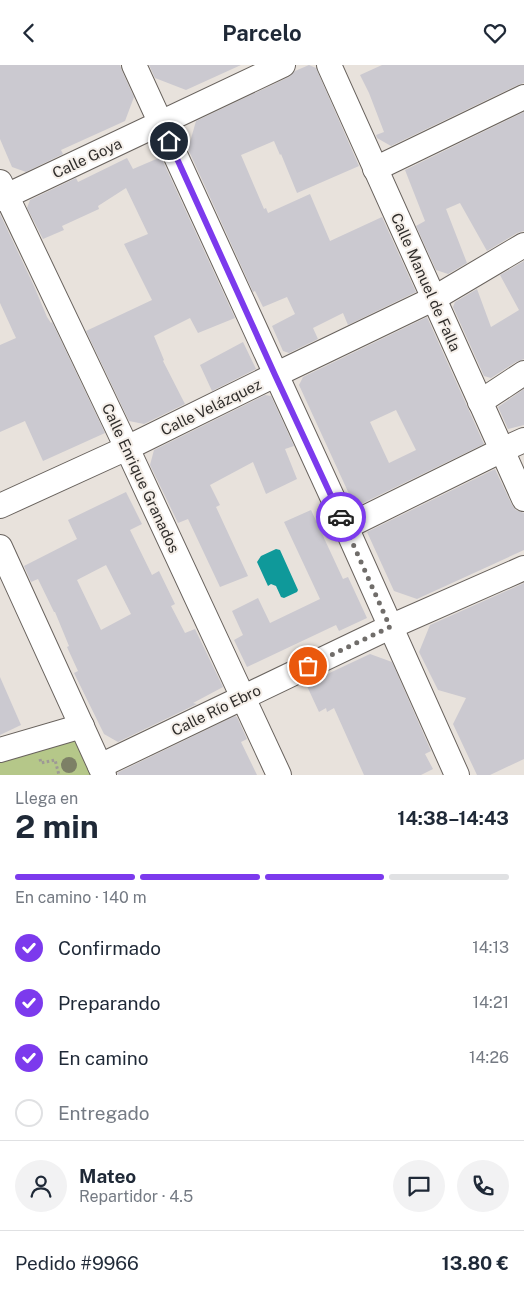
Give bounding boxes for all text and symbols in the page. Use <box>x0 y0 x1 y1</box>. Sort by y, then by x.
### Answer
icon: back <box>15 19 43 47</box>
icon: heart <box>481 19 509 47</box>
text: Parcelo <box>222 20 302 46</box>
pin <box>148 120 190 162</box>
icon: home <box>155 127 183 155</box>
street label: Calle Goya <box>50 135 124 181</box>
street label: Calle Manuel de Falla <box>388 210 464 354</box>
street label: Calle Velázquez <box>158 375 264 439</box>
street label: Calle Enrique Granados <box>99 401 183 555</box>
courier <box>316 492 366 542</box>
icon: car <box>327 503 355 531</box>
pin <box>287 645 329 687</box>
icon: bag <box>294 652 322 680</box>
street label: Calle Río Ebro <box>169 681 263 739</box>
text: Llega en <box>15 789 78 808</box>
text: 14:38–14:43 <box>397 807 509 829</box>
text: 2 min <box>15 808 99 845</box>
text: En camino · 140 m <box>15 888 147 907</box>
icon: check <box>15 934 43 962</box>
text: Confirmado <box>58 937 161 959</box>
text: 14:13 <box>472 938 509 957</box>
icon: check <box>15 989 43 1017</box>
text: Preparando <box>58 992 160 1014</box>
text: 14:21 <box>472 993 509 1012</box>
icon: check <box>15 1044 43 1072</box>
text: En camino <box>58 1047 149 1069</box>
text: 14:26 <box>469 1048 509 1067</box>
text: Entregado <box>58 1102 150 1124</box>
button: person <box>15 1160 67 1212</box>
button: chat <box>393 1160 445 1212</box>
button: phone <box>457 1160 509 1212</box>
text: Mateo <box>79 1165 136 1187</box>
text: Repartidor · 4.5 <box>79 1187 193 1206</box>
text: Pedido #9966 <box>15 1252 139 1274</box>
text: 13.80 € <box>442 1252 509 1274</box>

